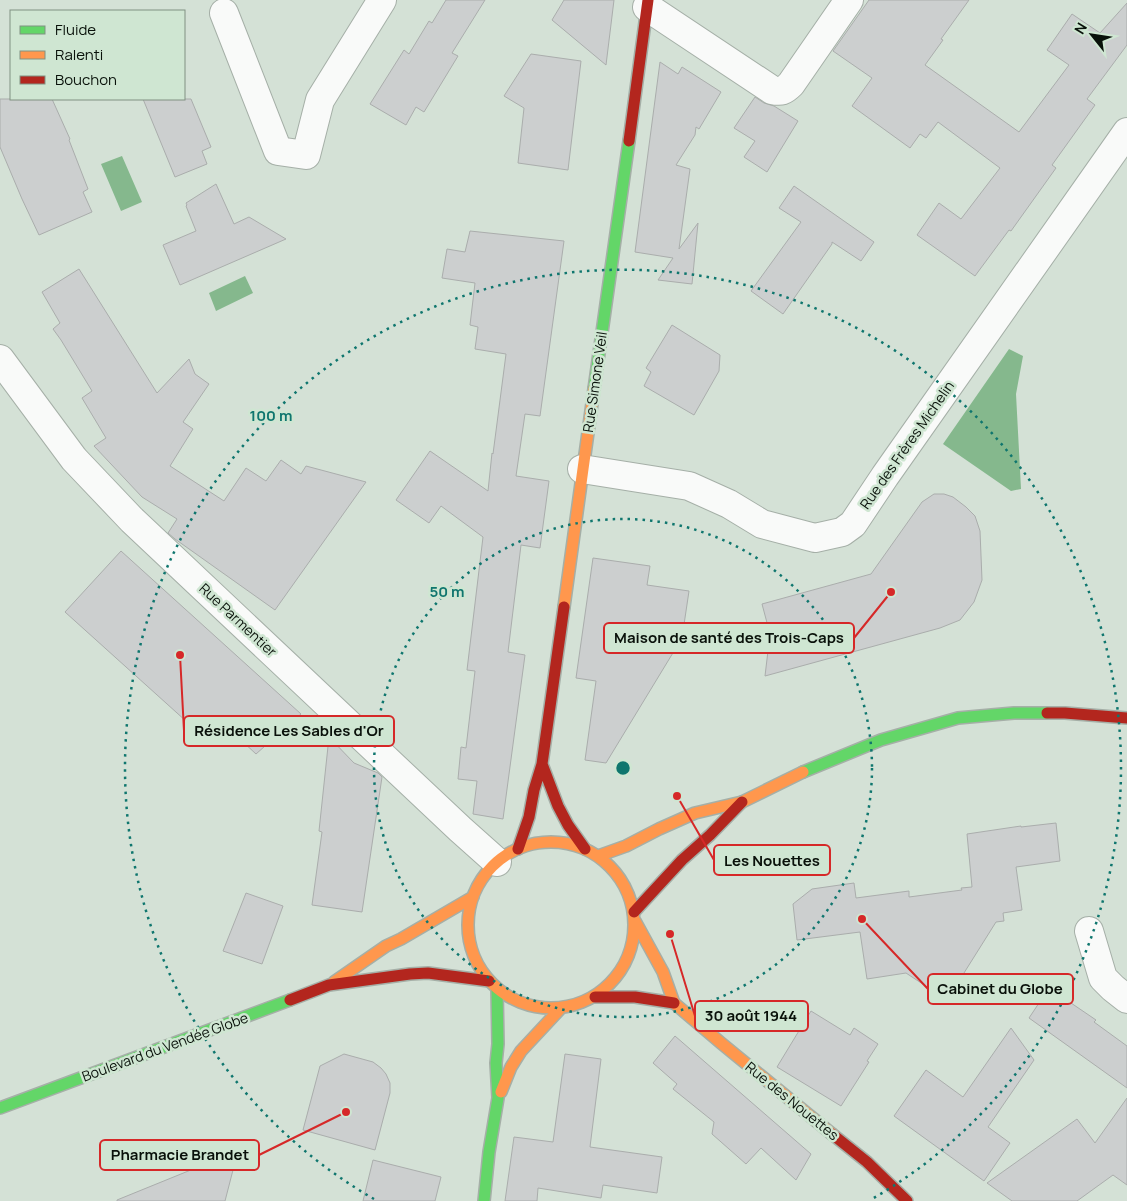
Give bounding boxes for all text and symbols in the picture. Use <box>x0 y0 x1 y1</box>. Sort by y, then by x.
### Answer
legend <box>10 10 185 100</box>
north arrow <box>1067 10 1117 60</box>
text: Fluide <box>55 19 96 40</box>
text: N <box>1070 19 1091 37</box>
text: Ralenti <box>55 44 103 65</box>
text: Bouchon <box>55 69 117 90</box>
street label: Rue Simone Veil <box>578 330 611 434</box>
street label: Rue des Frères Michelin <box>855 377 958 513</box>
text: 100 m <box>250 405 292 426</box>
street label: Rue Parmentier <box>196 579 281 660</box>
text: 50 m <box>429 581 465 602</box>
callout: Maison de santé des Trois-Caps <box>604 623 854 653</box>
text: Maison de santé des Trois-Caps <box>614 627 844 648</box>
callout: Résidence Les Sables d'Or <box>184 716 394 746</box>
text: Résidence Les Sables d'Or <box>194 720 384 741</box>
centre of rings <box>614 759 632 777</box>
callout: Les Nouettes <box>714 845 830 875</box>
text: Les Nouettes <box>724 850 820 871</box>
callout: Cabinet du Globe <box>928 974 1073 1004</box>
text: Cabinet du Globe <box>937 978 1063 999</box>
callout: 30 août 1944 <box>695 1001 808 1031</box>
text: 30 août 1944 <box>705 1005 797 1026</box>
street label: Boulevard du Vendée Globe <box>79 1008 251 1085</box>
street label: Rue des Nouettes <box>742 1057 843 1144</box>
callout: Pharmacie Brandet <box>100 1140 259 1170</box>
text: Pharmacie Brandet <box>111 1144 249 1165</box>

